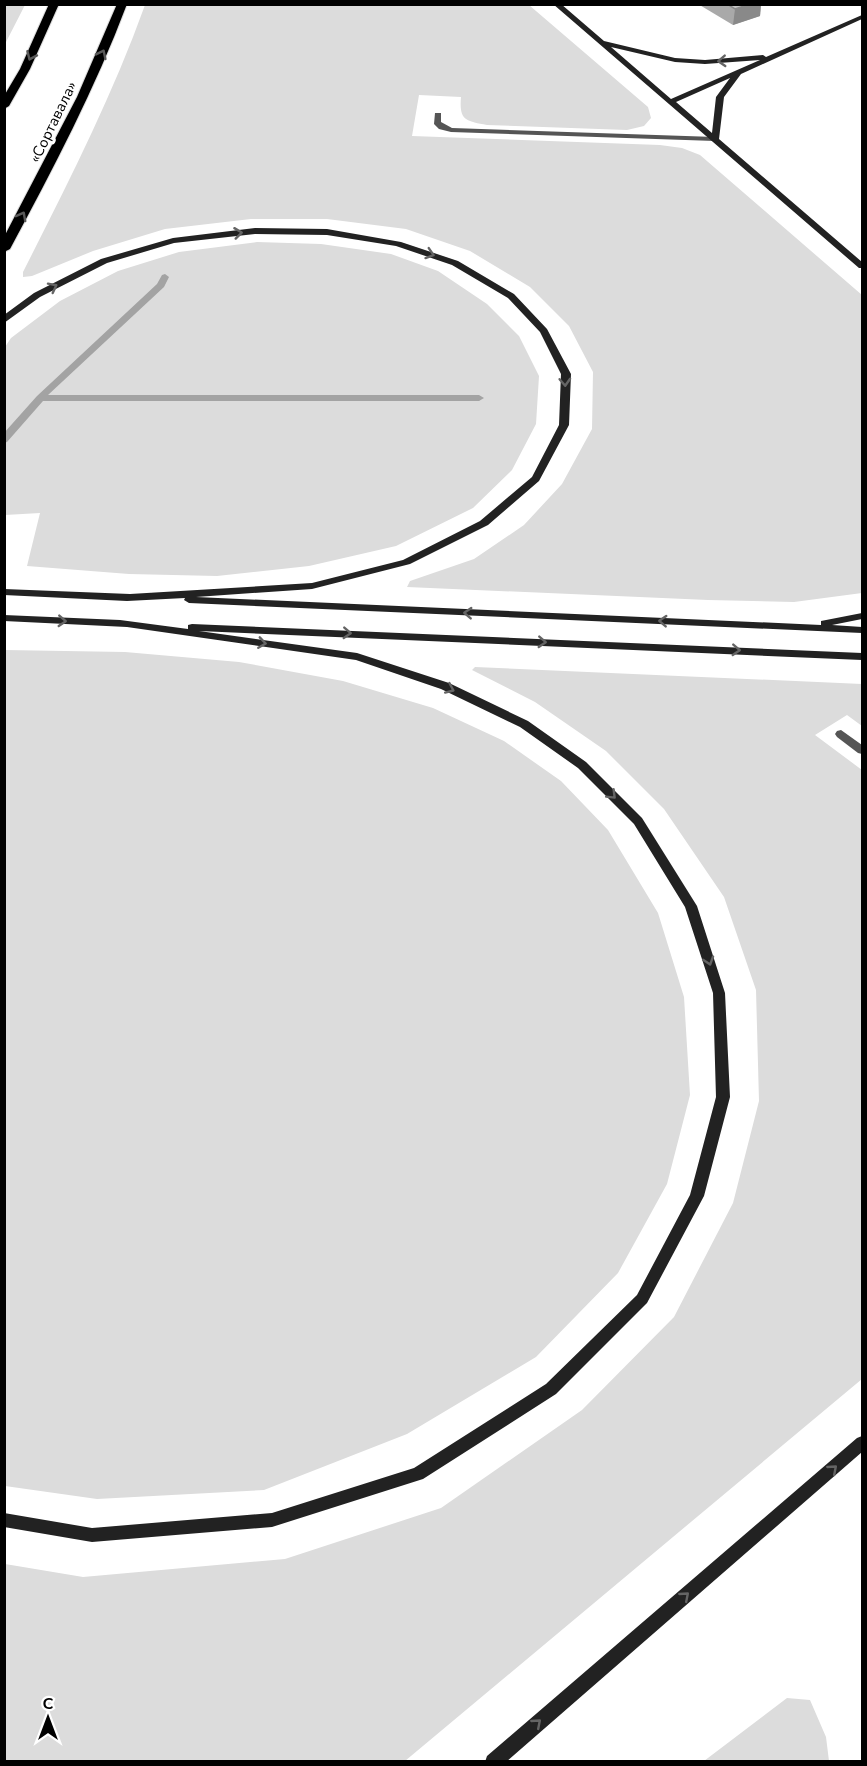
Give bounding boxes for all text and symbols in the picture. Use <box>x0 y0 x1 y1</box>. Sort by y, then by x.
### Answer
one-way arrow <box>95 49 106 60</box>
one-way arrow <box>26 50 38 61</box>
one-way arrow <box>717 55 726 68</box>
street label: «Сортавала» <box>25 78 81 166</box>
one-way arrow <box>15 211 26 222</box>
one-way arrow <box>234 228 243 240</box>
one-way arrow <box>424 247 435 260</box>
one-way arrow <box>46 283 57 295</box>
one-way arrow <box>558 377 571 386</box>
one-way arrow <box>464 606 473 619</box>
one-way arrow <box>58 614 67 627</box>
one-way arrow <box>658 615 667 628</box>
one-way arrow <box>342 627 351 640</box>
one-way arrow <box>537 635 546 648</box>
one-way arrow <box>257 637 266 649</box>
one-way arrow <box>732 644 741 657</box>
one-way arrow <box>444 682 455 694</box>
one-way arrow <box>605 788 615 799</box>
one-way arrow <box>701 955 714 966</box>
one-way arrow <box>826 1465 837 1476</box>
one-way arrow <box>678 1592 689 1603</box>
north arrow <box>18 1688 78 1748</box>
text: С <box>43 1693 54 1715</box>
one-way arrow <box>530 1719 541 1730</box>

